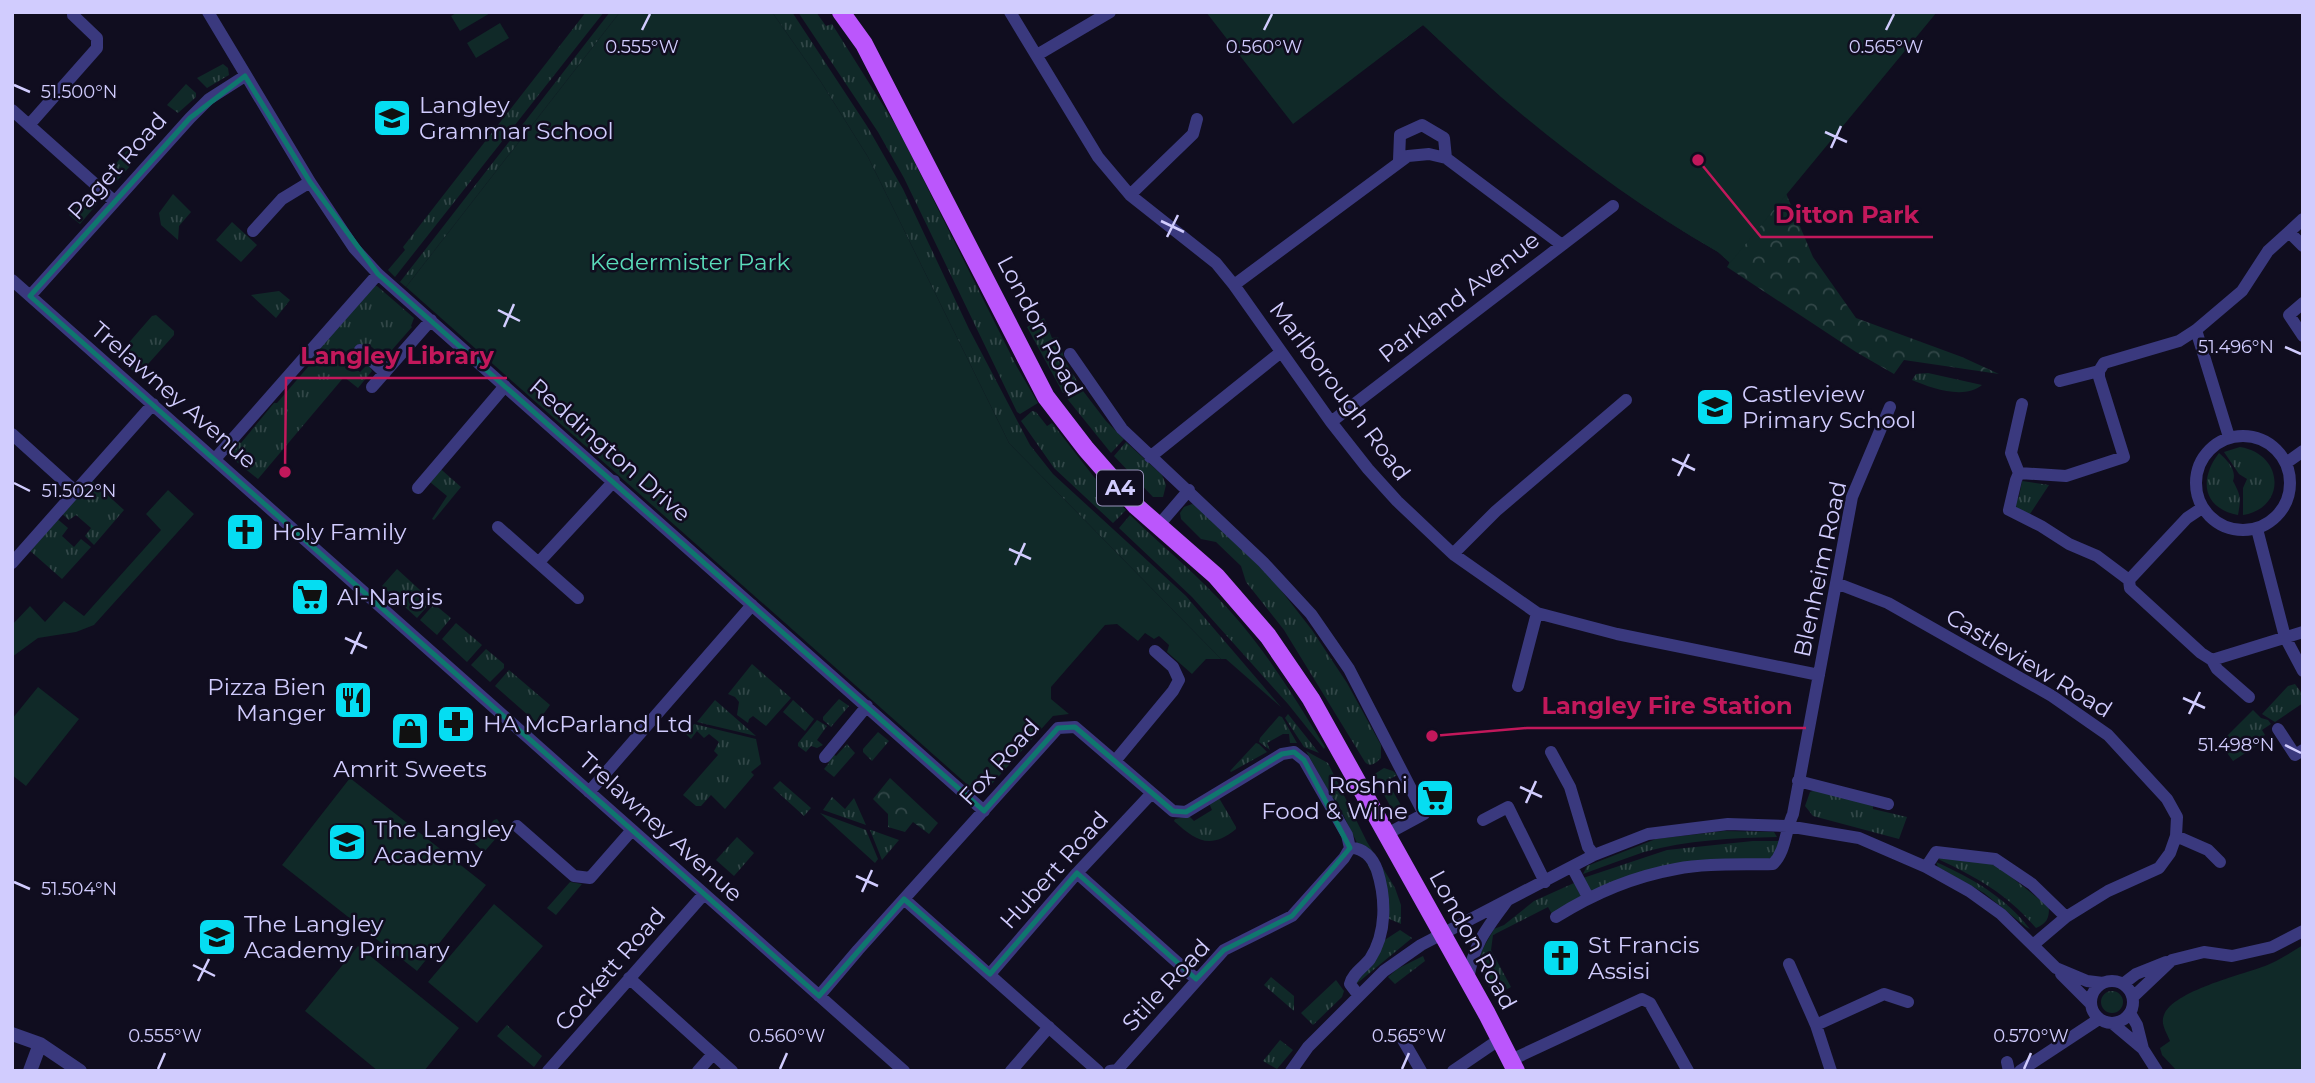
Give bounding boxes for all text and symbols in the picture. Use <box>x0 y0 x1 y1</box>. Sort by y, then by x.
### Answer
text: 0.555°W <box>605 36 679 58</box>
text: 0.560°W <box>1226 36 1302 58</box>
text: 0.565°W <box>1849 36 1923 58</box>
text: 51.500°N <box>41 81 117 103</box>
place label: Langley Grammar School <box>419 91 614 145</box>
school or university icon: Langley Grammar School <box>371 97 413 139</box>
street label: Paget Road <box>61 107 173 225</box>
callout: Ditton Park <box>1761 192 1933 237</box>
text: Ditton Park <box>1775 200 1919 229</box>
street label: Parkland Avenue <box>1373 226 1545 368</box>
park label: Kedermister Park <box>590 248 791 276</box>
street label: London Road <box>991 251 1089 401</box>
street label: Marlborough Road <box>1264 296 1416 486</box>
street label: Trelawney Avenue <box>86 316 262 474</box>
callout: Langley Library <box>286 333 507 378</box>
text: 51.496°N <box>2198 336 2274 358</box>
text: Langley Library <box>300 341 494 370</box>
street label: Reddington Drive <box>524 372 696 528</box>
place label: Castleview Primary School <box>1742 380 1916 434</box>
school or university icon: Castleview Primary School <box>1694 386 1736 428</box>
road number: A4 <box>1097 470 1143 505</box>
street label: Blenheim Road <box>1788 478 1852 660</box>
text: 51.502°N <box>41 480 117 502</box>
church icon: Holy Family <box>224 511 266 553</box>
place label: Holy Family <box>272 518 407 546</box>
supermarket icon: Al-Nargis <box>289 576 331 618</box>
place label: Al-Nargis <box>337 583 443 611</box>
street label: Castleview Road <box>1941 602 2117 724</box>
place label: Pizza Bien Manger <box>207 673 326 727</box>
restaurant icon: Pizza Bien Manger <box>332 679 374 721</box>
callout: Langley Fire Station <box>1527 683 1806 728</box>
text: Langley Fire Station <box>1541 691 1793 720</box>
pharmacy icon: HA McParland Ltd <box>435 703 477 745</box>
shop icon: Amrit Sweets <box>389 710 431 752</box>
place label: HA McParland Ltd <box>483 710 693 738</box>
street label: Fox Road <box>953 713 1045 811</box>
text: 51.498°N <box>2198 734 2274 756</box>
street label: Trelawney Avenue <box>574 746 748 908</box>
place label: Amrit Sweets <box>333 755 487 783</box>
place label: Roshni Food & Wine <box>1261 771 1408 825</box>
supermarket icon: Roshni Food & Wine <box>1414 777 1456 819</box>
street label: Hubert Road <box>994 805 1114 935</box>
place label: The Langley Academy <box>374 815 514 869</box>
school or university icon: The Langley Academy <box>326 821 368 863</box>
street label: London Road <box>1423 865 1523 1015</box>
text: 51.504°N <box>41 878 117 900</box>
street label: Cockett Road <box>549 901 671 1037</box>
place label: The Langley Academy Primary <box>244 910 450 964</box>
school or university icon: The Langley Academy Primary <box>196 916 238 958</box>
place label: St Francis Assisi <box>1588 931 1699 985</box>
street label: Stile Road <box>1116 933 1216 1037</box>
church icon: St Francis Assisi <box>1540 937 1582 979</box>
text: 0.555°W <box>128 1025 202 1047</box>
text: 0.560°W <box>749 1025 825 1047</box>
text: 0.565°W <box>1372 1025 1446 1047</box>
text: 0.570°W <box>1993 1025 2069 1047</box>

